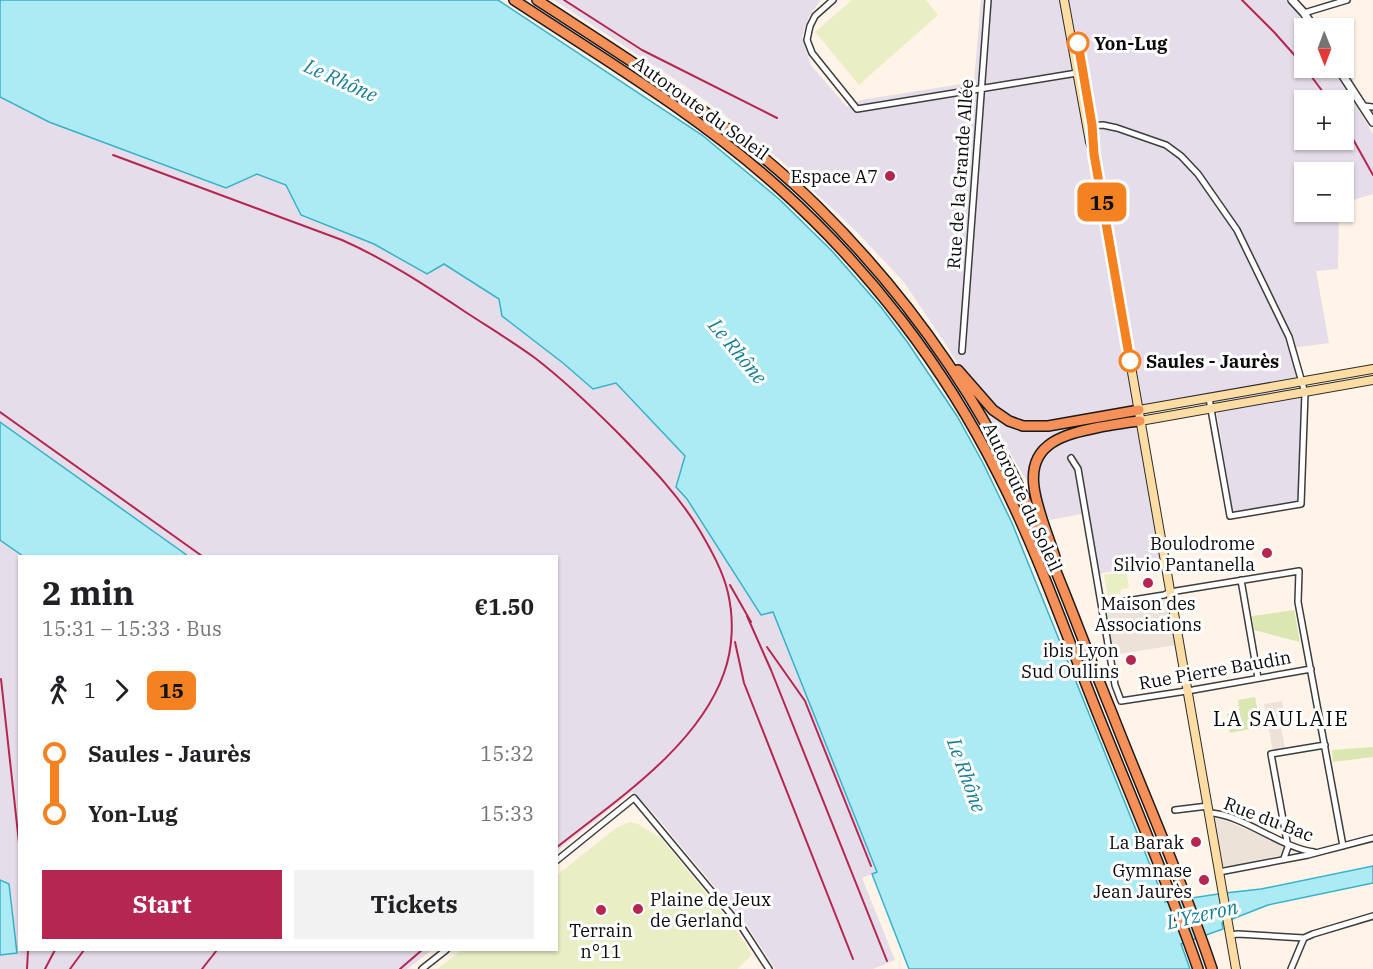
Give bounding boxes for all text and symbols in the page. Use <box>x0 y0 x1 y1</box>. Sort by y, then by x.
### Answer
north arrow <box>1294 18 1354 78</box>
map controls <box>1294 18 1354 222</box>
marker: Yon-Lug <box>1067 32 1089 54</box>
place label: Yon-Lug <box>1094 32 1168 55</box>
water label: Le Rhône <box>299 51 382 108</box>
street label: Autoroute du Soleil <box>629 51 773 165</box>
street label: Rue de la Grande Allée <box>942 78 978 270</box>
button: + <box>1294 90 1354 150</box>
button: − <box>1294 162 1354 222</box>
place label: Espace A7 <box>791 165 878 188</box>
marker: Espace A7 <box>883 169 897 183</box>
line badge: 15 <box>1075 182 1129 222</box>
text: 15 <box>1089 188 1115 216</box>
water label: Le Rhône <box>702 312 773 389</box>
marker: Saules - Jaurès <box>1119 350 1141 372</box>
place label: Saules - Jaurès <box>1146 350 1279 373</box>
street label: Autoroute du Soleil <box>978 419 1068 575</box>
place label: Boulodrome Silvio Pantanella <box>1113 532 1255 576</box>
marker: Boulodrome Silvio Pantanella <box>1260 546 1274 560</box>
text: 2 min <box>42 571 134 614</box>
marker: Maison des Associations <box>1141 576 1155 590</box>
text: €1.50 <box>475 592 534 621</box>
place label: Maison des Associations <box>1094 592 1202 636</box>
text: 15:31 – 15:33 · Bus <box>42 615 222 642</box>
place label: ibis Lyon Sud Oullins <box>1021 639 1119 683</box>
street label: Rue Pierre Baudin <box>1137 645 1293 695</box>
marker: ibis Lyon Sud Oullins <box>1124 653 1138 667</box>
icon: walk <box>42 674 75 707</box>
icon: forward <box>105 674 138 707</box>
text: 15 <box>159 676 184 704</box>
text: 1 <box>84 677 96 704</box>
district label: LA SAULAIE <box>1213 704 1349 732</box>
water label: Le Rhône <box>941 733 993 816</box>
text: Saules - Jaurès <box>88 739 251 768</box>
text: 15:32 <box>480 740 534 767</box>
street label: Rue du Bac <box>1221 791 1317 847</box>
text: Yon-Lug <box>88 799 178 828</box>
text: 15:33 <box>480 800 534 827</box>
place label: La Barak <box>1109 831 1184 854</box>
marker: La Barak <box>1189 835 1203 849</box>
place label: Gymnase Jean Jaurès <box>1093 859 1192 903</box>
button: Start <box>42 870 282 939</box>
button: Tickets <box>294 870 534 939</box>
marker: Gymnase Jean Jaurès <box>1197 873 1211 887</box>
place label: Plaine de Jeux de Gerland <box>650 888 771 932</box>
water label: L'Yzeron <box>1163 893 1241 936</box>
marker: Plaine de Jeux de Gerland <box>631 902 645 916</box>
marker: Terrain n°11 <box>594 903 608 917</box>
place label: Terrain n°11 <box>569 919 633 963</box>

